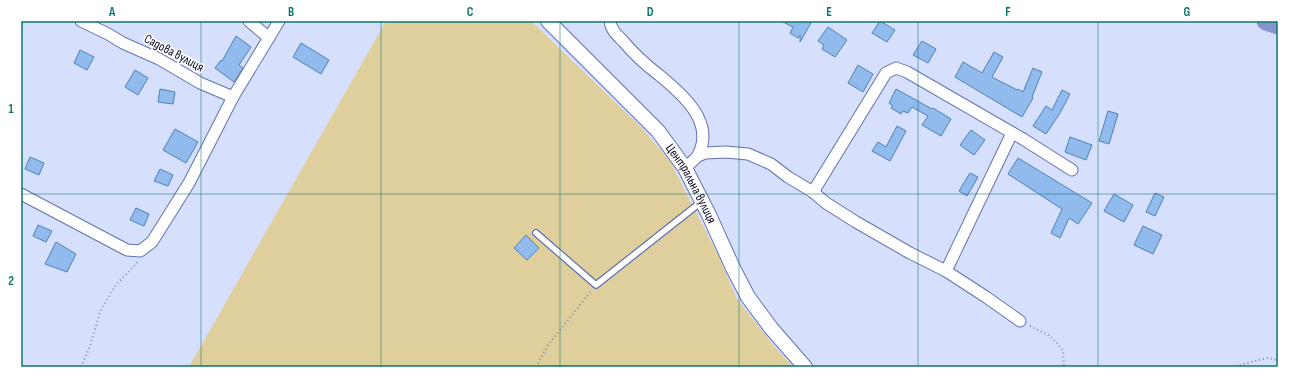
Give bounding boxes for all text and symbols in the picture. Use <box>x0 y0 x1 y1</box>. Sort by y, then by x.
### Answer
text: A <box>108 4 116 20</box>
text: B <box>288 4 294 20</box>
text: C <box>467 4 474 20</box>
text: D <box>647 4 654 20</box>
text: E <box>826 4 832 20</box>
text: F <box>1005 4 1011 20</box>
text: G <box>1184 4 1191 20</box>
street label: Садова вулиця <box>141 31 207 75</box>
text: 1 <box>8 101 14 117</box>
street label: Центральна вулиця <box>662 141 720 226</box>
text: 2 <box>8 273 14 289</box>

